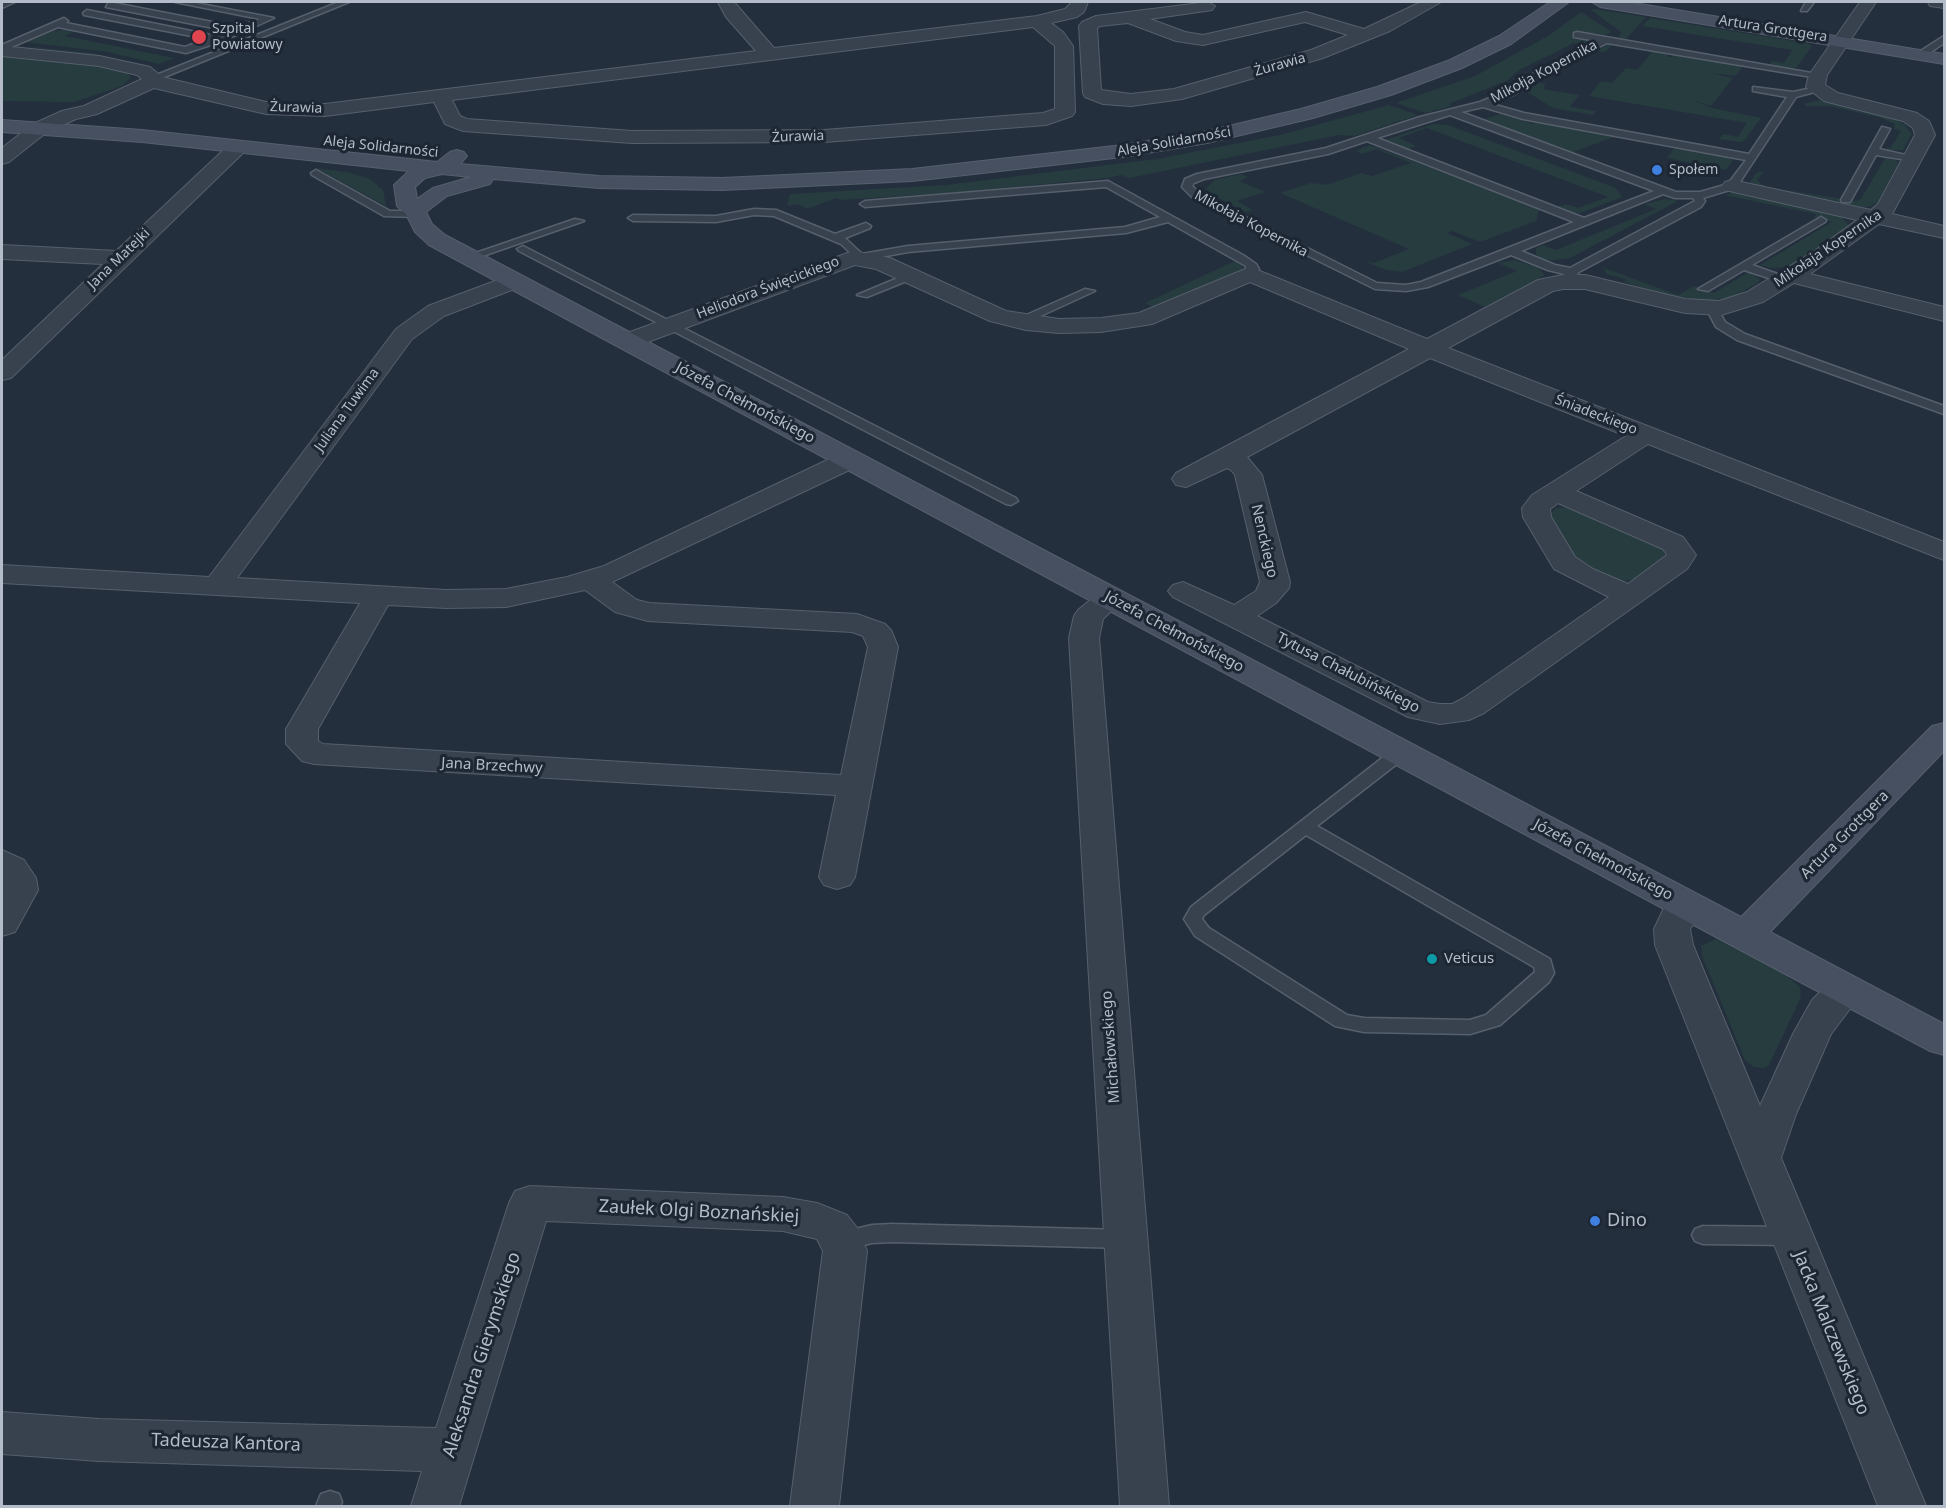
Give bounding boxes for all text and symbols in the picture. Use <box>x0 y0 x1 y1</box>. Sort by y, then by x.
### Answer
street label: Artura Grottgera <box>1718 12 1828 46</box>
place label: Szpital Powiatowy <box>212 21 283 54</box>
marker: Szpital Powiatowy <box>190 28 208 46</box>
street label: Mikołja Kopernika <box>1488 37 1600 107</box>
street label: Żurawia <box>1252 50 1308 80</box>
street label: Żurawia <box>269 99 323 117</box>
street label: Aleja Solidarności <box>1116 124 1232 160</box>
street label: Żurawia <box>771 128 825 146</box>
street label: Aleja Solidarności <box>323 133 439 161</box>
place label: Społem <box>1669 162 1718 178</box>
marker: Społem <box>1650 163 1664 177</box>
street label: Mikołaja Kopernika <box>1191 187 1311 261</box>
street label: Mikołaja Kopernika <box>1771 207 1885 291</box>
street label: Jana Matejki <box>84 225 154 293</box>
street label: Heliodora Święcickiego <box>694 253 842 323</box>
street label: Józefa Chełmońskiego <box>672 359 818 447</box>
street label: Juliana Tuwima <box>311 365 383 455</box>
street label: Śniadeckiego <box>1552 392 1640 438</box>
street label: Nenckiego <box>1247 502 1281 580</box>
street label: Józefa Chełmońskiego <box>1101 588 1247 676</box>
street label: Tytusa Chałubińskiego <box>1273 629 1423 717</box>
street label: Jana Brzechwy <box>441 754 543 778</box>
street label: Artura Grottgera <box>1797 787 1893 883</box>
street label: Józefa Chełmońskiego <box>1530 816 1676 904</box>
place label: Veticus <box>1444 950 1494 968</box>
marker: Veticus <box>1425 952 1439 966</box>
street label: Michałowskiego <box>1098 990 1124 1104</box>
street label: Zaułek Olgi Boznańskiej <box>598 1196 800 1228</box>
place label: Dino <box>1607 1210 1647 1232</box>
marker: Dino <box>1588 1214 1602 1228</box>
street label: Jacka Malczewskiego <box>1788 1248 1874 1418</box>
street label: Aleksandra Gierymskiego <box>439 1249 525 1461</box>
street label: Tadeusza Kantora <box>151 1430 301 1456</box>

